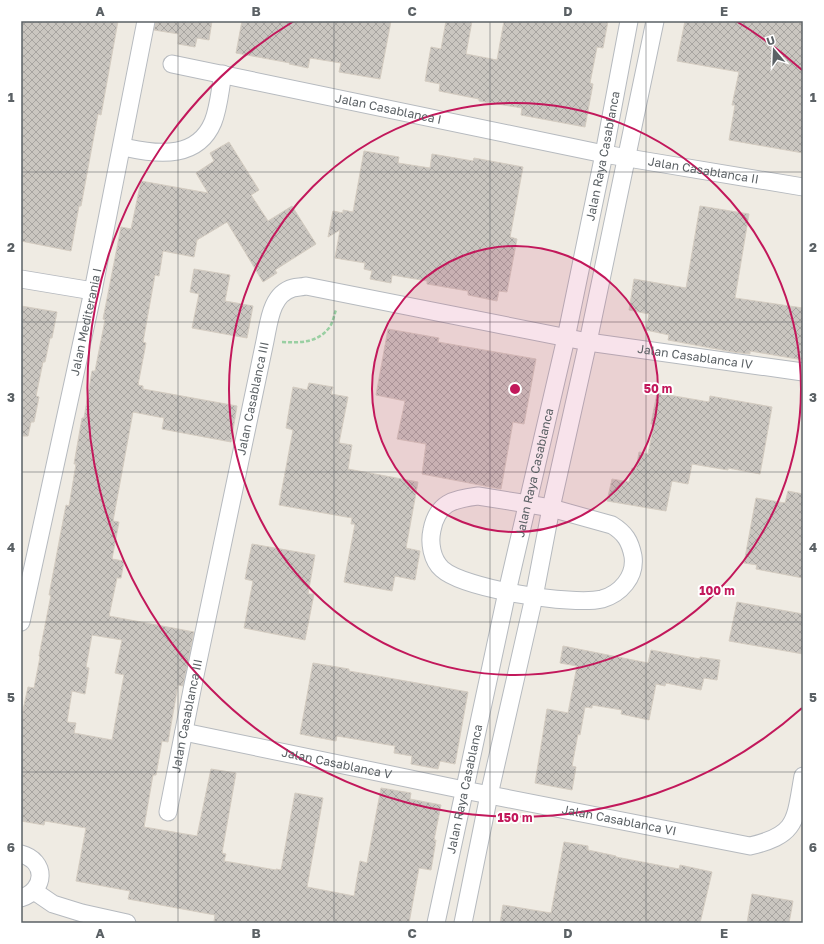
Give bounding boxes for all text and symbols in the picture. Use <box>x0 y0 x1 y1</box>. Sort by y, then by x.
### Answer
text: A <box>95 3 105 19</box>
text: B <box>251 3 261 19</box>
text: C <box>407 3 417 19</box>
text: D <box>563 3 573 19</box>
text: E <box>720 3 728 19</box>
north arrow <box>754 30 794 70</box>
text: U <box>765 33 776 48</box>
text: 1 <box>8 89 15 105</box>
text: 1 <box>810 89 817 105</box>
street label: Jalan Casablanca I <box>334 90 443 127</box>
street label: Jalan Raya Casablanca <box>582 90 623 222</box>
street label: Jalan Casablanca II <box>647 153 760 187</box>
text: 2 <box>7 239 15 255</box>
text: 2 <box>809 239 817 255</box>
street label: Jalan Mediterania I <box>67 267 104 377</box>
street label: Jalan Casablanca III <box>233 340 272 457</box>
street label: Jalan Casablanca IV <box>637 341 754 372</box>
text: 50 m <box>644 381 672 396</box>
centre of rings <box>508 382 522 396</box>
text: 3 <box>7 389 15 405</box>
text: 3 <box>809 389 817 405</box>
street label: Jalan Raya Casablanca <box>512 407 556 539</box>
text: 4 <box>7 539 15 555</box>
text: 4 <box>809 539 817 555</box>
text: 100 m <box>699 583 735 598</box>
street label: Jalan Casablanca III <box>168 658 205 774</box>
text: 5 <box>7 689 15 705</box>
text: 5 <box>809 689 817 705</box>
street label: Jalan Raya Casablanca <box>443 723 485 855</box>
street label: Jalan Casablanca V <box>280 744 393 782</box>
street label: Jalan Casablanca VI <box>561 801 678 838</box>
text: 150 m <box>498 810 532 825</box>
text: 6 <box>7 839 15 855</box>
text: 6 <box>809 839 817 855</box>
text: A <box>95 925 105 941</box>
text: B <box>251 925 261 941</box>
text: C <box>407 925 417 941</box>
text: D <box>563 925 573 941</box>
text: E <box>720 925 728 941</box>

